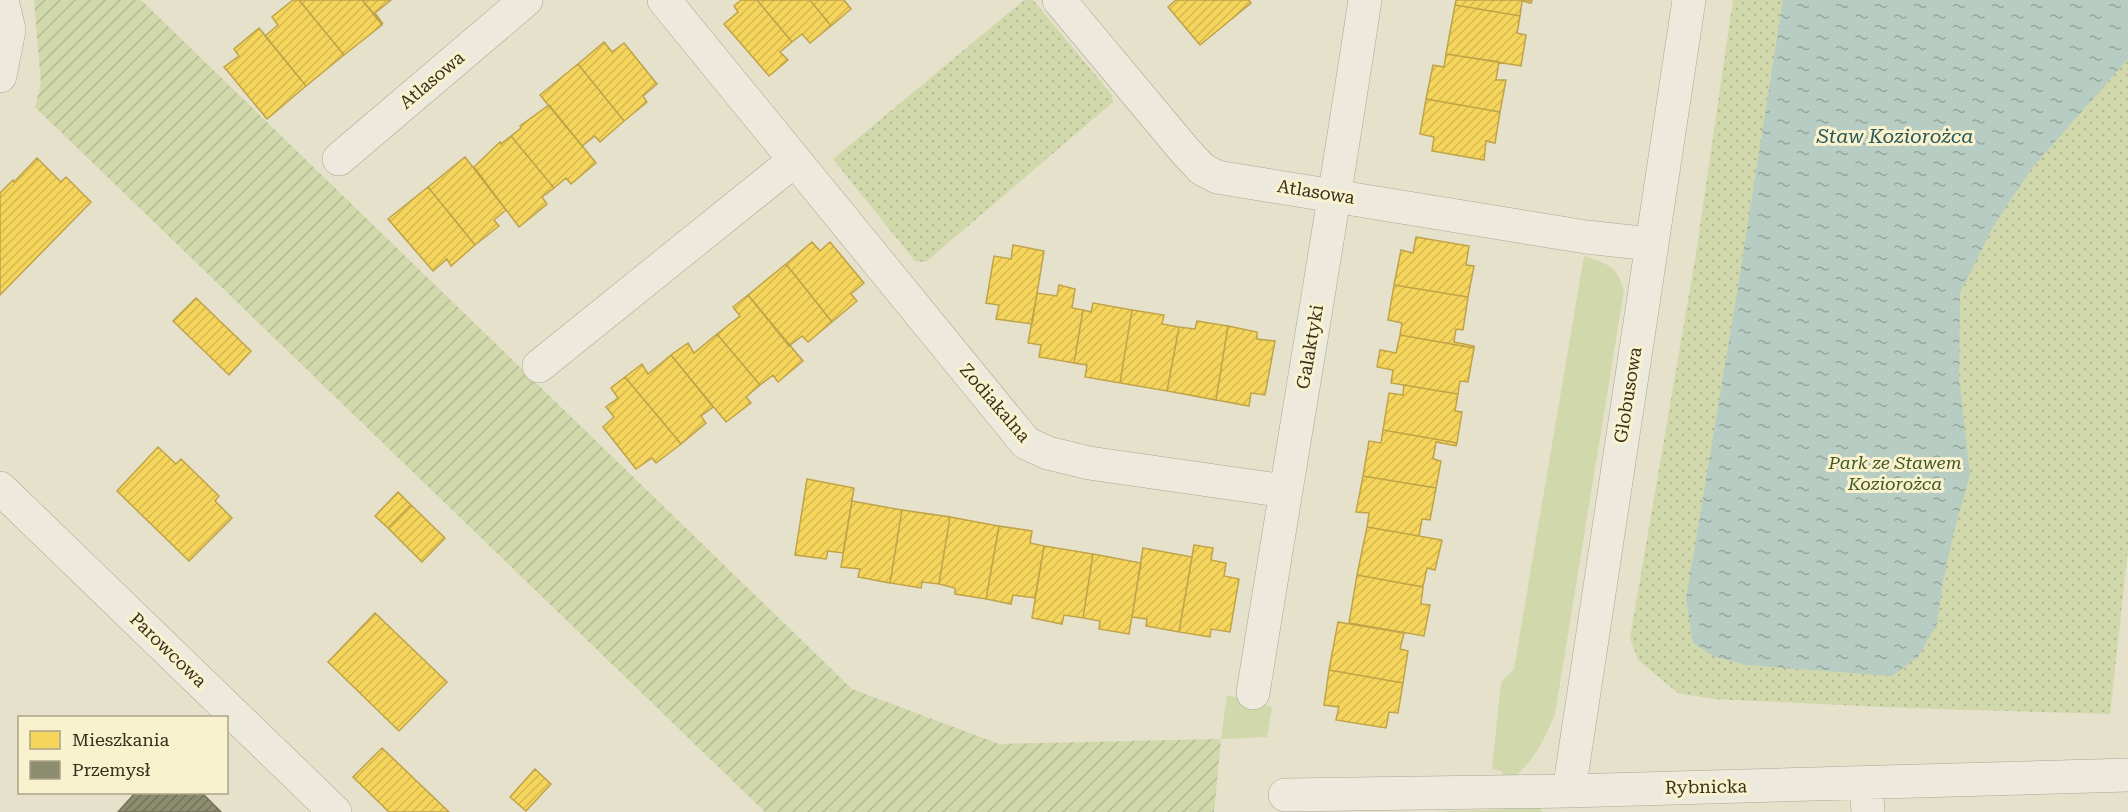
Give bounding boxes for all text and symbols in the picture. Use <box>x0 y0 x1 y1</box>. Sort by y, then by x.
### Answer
street label: Atlasowa <box>395 46 468 113</box>
water label: Staw Koziorożca <box>1816 124 1973 148</box>
street label: Atlasowa <box>1276 175 1356 208</box>
street label: Galaktyki <box>1292 303 1327 391</box>
street label: Globusowa <box>1610 345 1645 444</box>
street label: Zodiakalna <box>956 359 1035 446</box>
park label: Park ze Stawem Koziorożca <box>1827 452 1962 494</box>
street label: Parowcowa <box>126 608 211 692</box>
legend <box>18 716 228 794</box>
text: Mieszkania <box>72 729 169 750</box>
text: Przemysł <box>72 759 151 780</box>
street label: Rybnicka <box>1665 775 1748 798</box>

